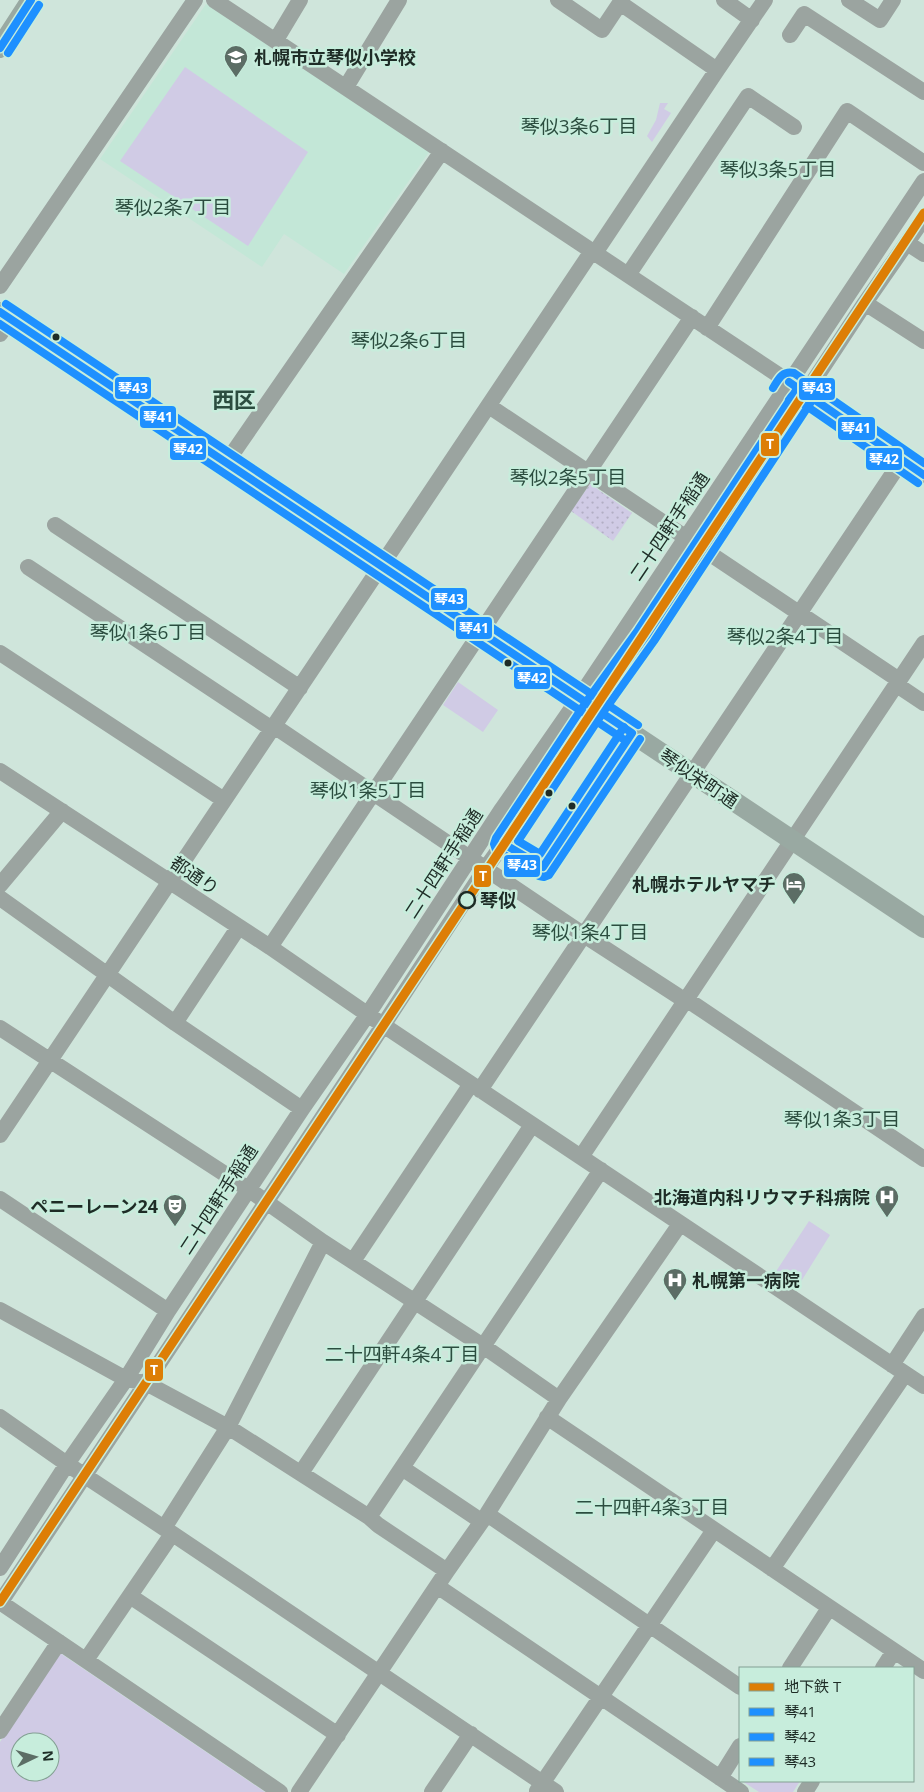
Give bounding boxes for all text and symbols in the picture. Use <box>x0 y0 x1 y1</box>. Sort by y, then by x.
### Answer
school or university icon: 札幌市立琴似小学校 <box>223 44 249 78</box>
place label: 札幌市立琴似小学校 <box>254 45 416 69</box>
district label: 琴似3条6丁目 <box>521 113 637 139</box>
district label: 琴似3条5丁目 <box>720 156 836 182</box>
district label: 琴似2条7丁目 <box>115 194 231 220</box>
district label: 琴似2条6丁目 <box>351 327 467 353</box>
unlabelled marker <box>51 332 61 342</box>
line badge: 琴43 <box>114 376 152 400</box>
line badge: 琴43 <box>798 377 836 401</box>
text: 琴43 <box>118 378 148 397</box>
text: 琴43 <box>802 378 832 397</box>
district label: 西区 <box>212 384 256 414</box>
line badge: 琴41 <box>139 405 177 429</box>
text: 琴41 <box>143 407 173 426</box>
line badge: 琴41 <box>837 416 876 441</box>
text: 琴41 <box>841 418 871 437</box>
line badge: T <box>760 432 780 457</box>
text: T <box>766 434 774 453</box>
line badge: 琴42 <box>169 437 207 461</box>
text: 琴42 <box>173 439 203 458</box>
line badge: 琴42 <box>865 447 903 471</box>
text: 琴42 <box>869 449 899 468</box>
district label: 琴似2条5丁目 <box>510 464 626 490</box>
street label: 二十四軒手稲通 <box>624 467 714 585</box>
line badge: 琴43 <box>430 587 468 611</box>
text: 琴43 <box>434 589 464 608</box>
line badge: 琴41 <box>455 616 493 640</box>
text: 琴41 <box>459 618 489 637</box>
district label: 琴似1条6丁目 <box>90 619 206 645</box>
district label: 琴似2条4丁目 <box>727 623 843 649</box>
unlabelled marker <box>503 658 513 668</box>
line badge: 琴42 <box>513 666 551 690</box>
text: 琴42 <box>517 668 547 687</box>
street label: 琴似栄町通 <box>655 743 743 813</box>
district label: 琴似1条5丁目 <box>310 777 426 803</box>
unlabelled marker <box>544 788 554 798</box>
unlabelled marker <box>567 801 577 811</box>
street label: 二十四軒手稲通 <box>399 804 487 922</box>
street label: 都通り <box>166 850 224 900</box>
line badge: 琴43 <box>503 854 541 878</box>
text: 琴43 <box>507 855 537 874</box>
line badge: T <box>473 864 492 888</box>
text: T <box>479 866 487 885</box>
hotel icon: 札幌ホテルヤマチ <box>781 871 807 905</box>
place label: 札幌ホテルヤマチ <box>632 872 776 896</box>
place label: 琴似 <box>480 888 516 912</box>
marker: 琴似 <box>458 891 476 909</box>
district label: 琴似1条4丁目 <box>532 919 648 945</box>
district label: 琴似1条3丁目 <box>784 1106 900 1132</box>
street label: 二十四軒手稲通 <box>174 1140 262 1258</box>
hospital icon: 北海道内科リウマチ科病院 <box>874 1184 900 1218</box>
place label: 北海道内科リウマチ科病院 <box>654 1185 870 1209</box>
theatre icon: ペニーレーン24 <box>162 1193 188 1227</box>
place label: ペニーレーン24 <box>30 1194 158 1218</box>
hospital icon: 札幌第一病院 <box>662 1267 688 1301</box>
place label: 札幌第一病院 <box>692 1268 800 1292</box>
district label: 二十四軒4条4丁目 <box>325 1341 479 1367</box>
line badge: T <box>144 1358 164 1382</box>
text: T <box>150 1360 158 1379</box>
district label: 二十四軒4条3丁目 <box>575 1494 729 1520</box>
legend <box>739 1667 914 1782</box>
text: 地下鉄 T <box>784 1676 842 1696</box>
text: 琴41 <box>784 1701 816 1721</box>
text: 琴42 <box>784 1726 816 1746</box>
north arrow <box>10 1732 60 1782</box>
text: N <box>38 1749 58 1762</box>
text: 琴43 <box>784 1751 816 1771</box>

